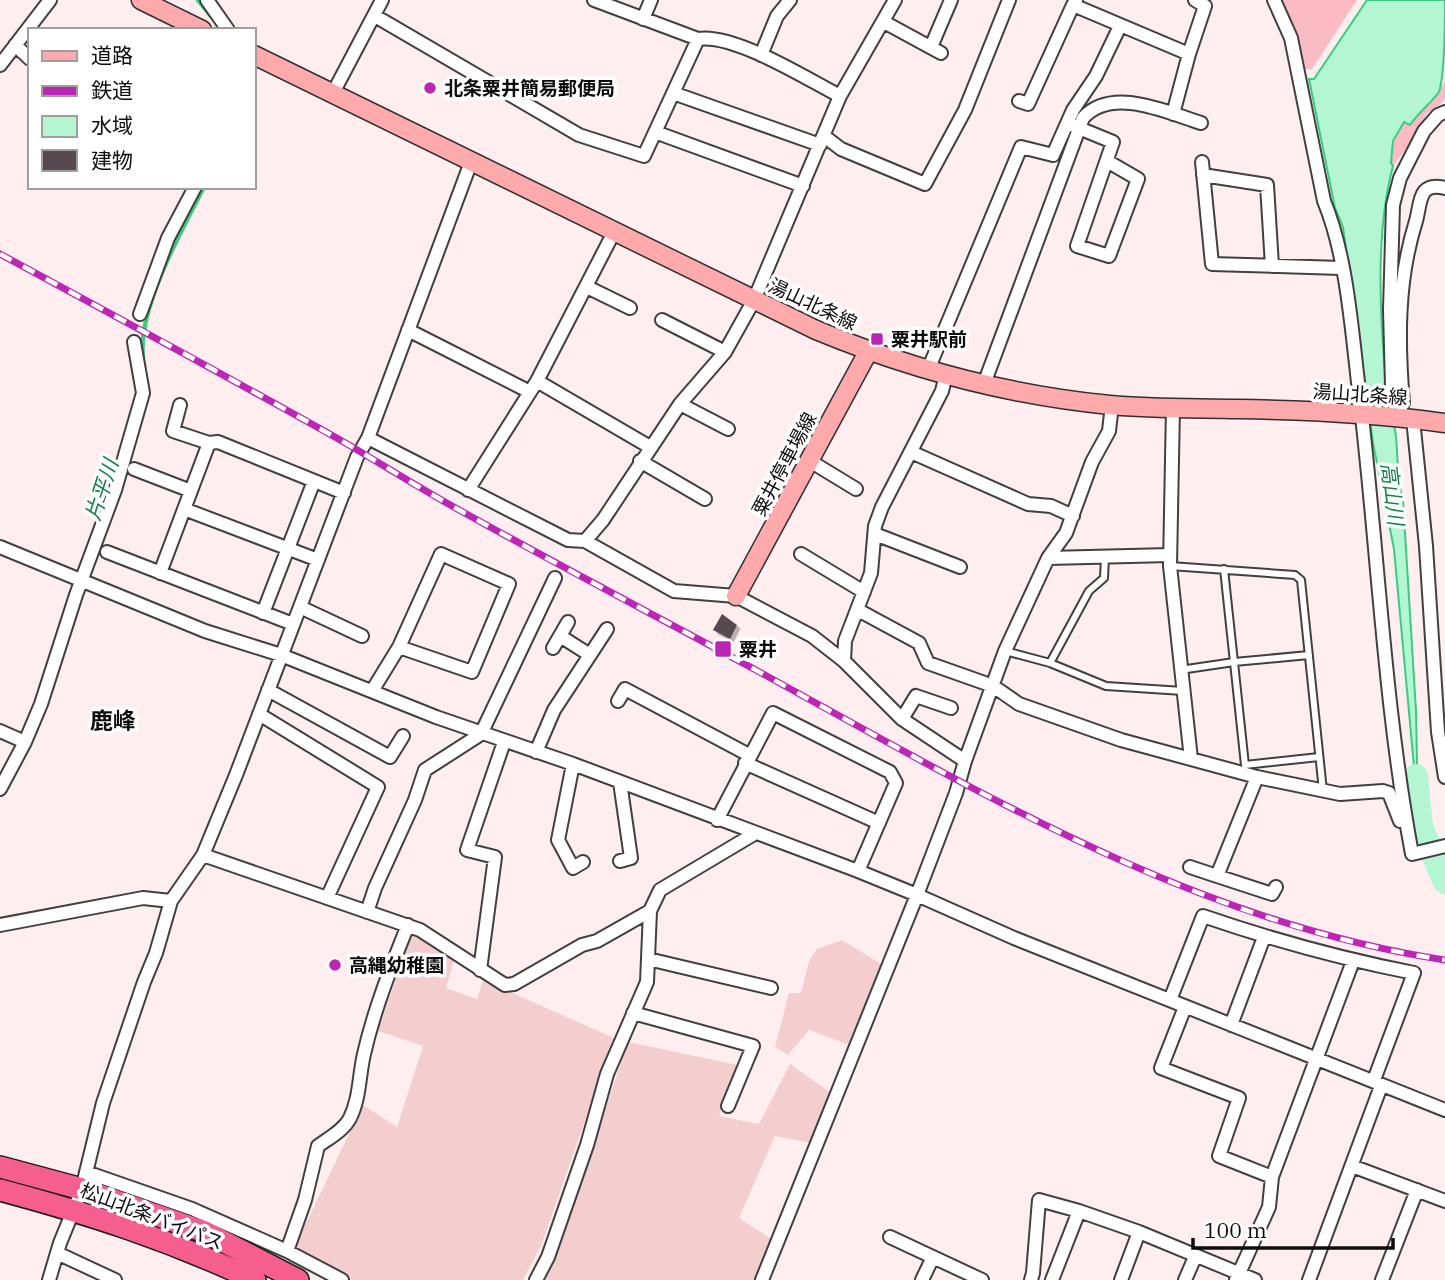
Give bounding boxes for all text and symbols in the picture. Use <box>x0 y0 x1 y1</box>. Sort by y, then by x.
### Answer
legend <box>28 28 256 189</box>
text: 道路 <box>91 41 133 69</box>
text: 鉄道 <box>91 76 133 104</box>
place label: 北条粟井簡易郵便局 <box>444 76 615 100</box>
marker: 北条粟井簡易郵便局 <box>422 80 438 96</box>
text: 水域 <box>91 111 133 139</box>
text: 建物 <box>91 146 133 174</box>
street label: 湯山北条線 <box>765 273 861 335</box>
place label: 粟井駅前 <box>891 327 967 351</box>
marker: 粟井駅前 <box>869 331 885 347</box>
street label: 湯山北条線 <box>1312 379 1408 409</box>
street label: 粟井停車場線 <box>747 408 821 520</box>
water label: 片平川 <box>78 454 125 524</box>
water label: 高山川 <box>1375 461 1411 529</box>
place label: 粟井 <box>739 637 777 661</box>
marker: 粟井 <box>713 639 733 659</box>
district label: 鹿峰 <box>90 705 136 735</box>
place label: 高縄幼稚園 <box>349 953 444 977</box>
marker: 高縄幼稚園 <box>327 957 343 973</box>
street label: 松山北条バイパス <box>77 1178 227 1254</box>
scale bar <box>1193 1206 1392 1250</box>
text: 100 m <box>1204 1216 1267 1244</box>

